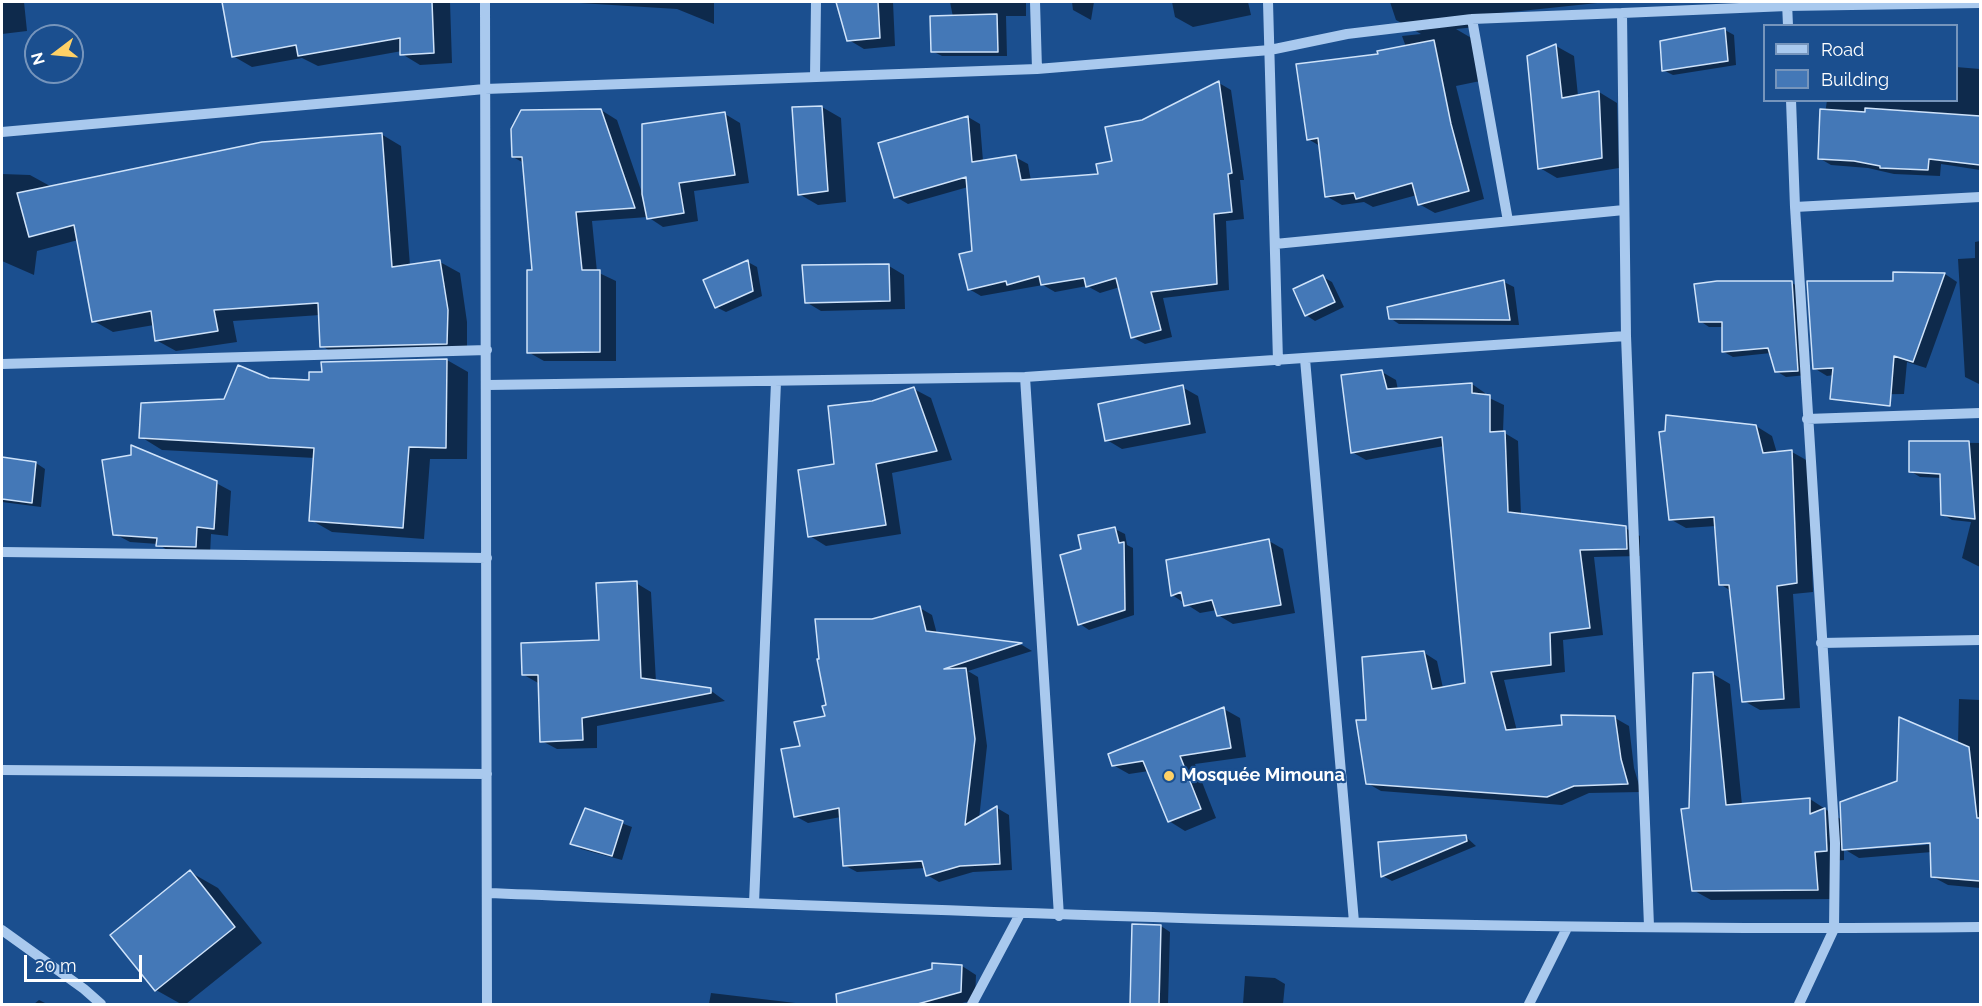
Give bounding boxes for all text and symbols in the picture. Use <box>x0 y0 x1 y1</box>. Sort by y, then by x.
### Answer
north arrow <box>24 24 84 84</box>
legend <box>1763 24 1958 102</box>
text: Road <box>1821 39 1864 60</box>
text: N <box>27 50 49 67</box>
text: Building <box>1821 69 1889 90</box>
place label: Mosquée Mimouna <box>1181 765 1345 787</box>
marker: Mosquée Mimouna <box>1162 769 1176 783</box>
scale bar <box>27 943 146 981</box>
text: 20 m <box>35 955 77 976</box>

